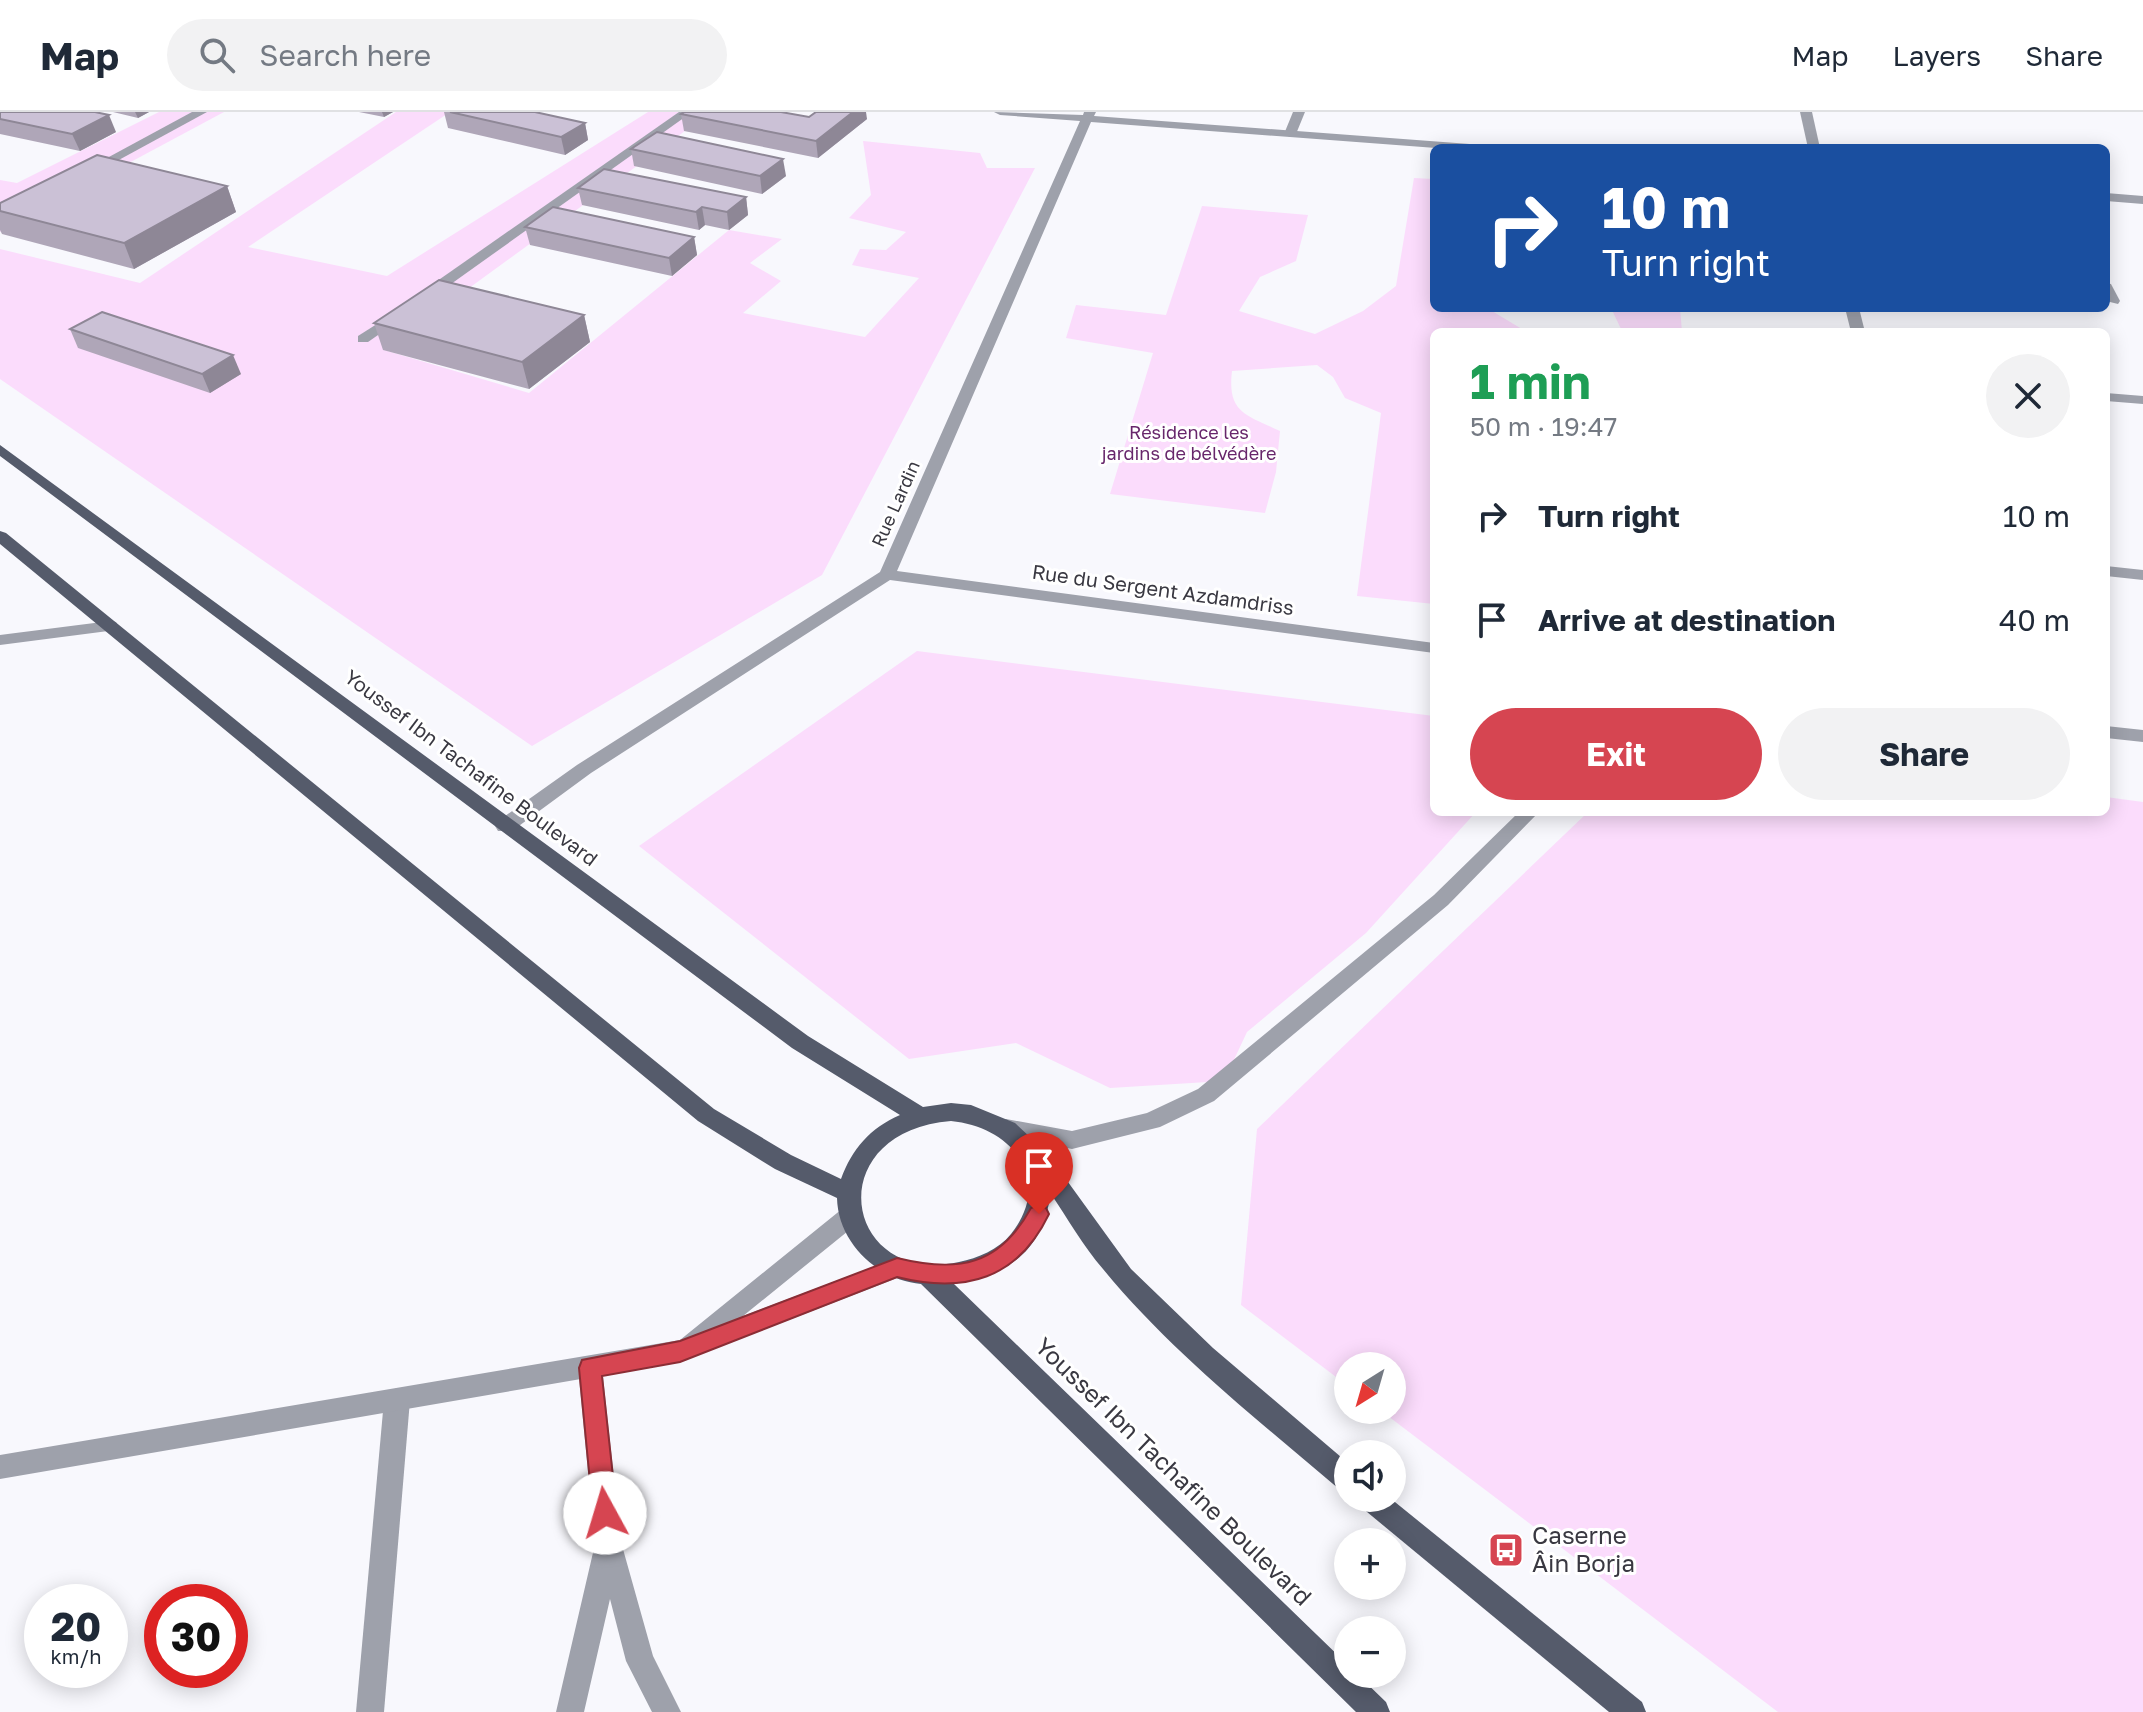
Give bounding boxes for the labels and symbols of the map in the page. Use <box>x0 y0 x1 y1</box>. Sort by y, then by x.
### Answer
park label: Résidence les jardins de bélvédère <box>1101 421 1276 464</box>
street label: Rue Lardin <box>866 457 924 550</box>
street label: Rue du Sergent Azdamdriss <box>1031 559 1296 619</box>
street label: Youssef Ibn Tachafine Boulevard <box>340 664 603 870</box>
pin <box>1005 1132 1073 1214</box>
street label: Youssef Ibn Tachafine Boulevard <box>1030 1331 1318 1611</box>
north arrow <box>1334 1352 1406 1424</box>
position arrow <box>563 1471 647 1555</box>
place label: Caserne Âin Borja <box>1532 1520 1635 1577</box>
bus stop icon: Caserne Âin Borja <box>1487 1531 1525 1569</box>
speed limit sign: 30 <box>144 1584 248 1688</box>

